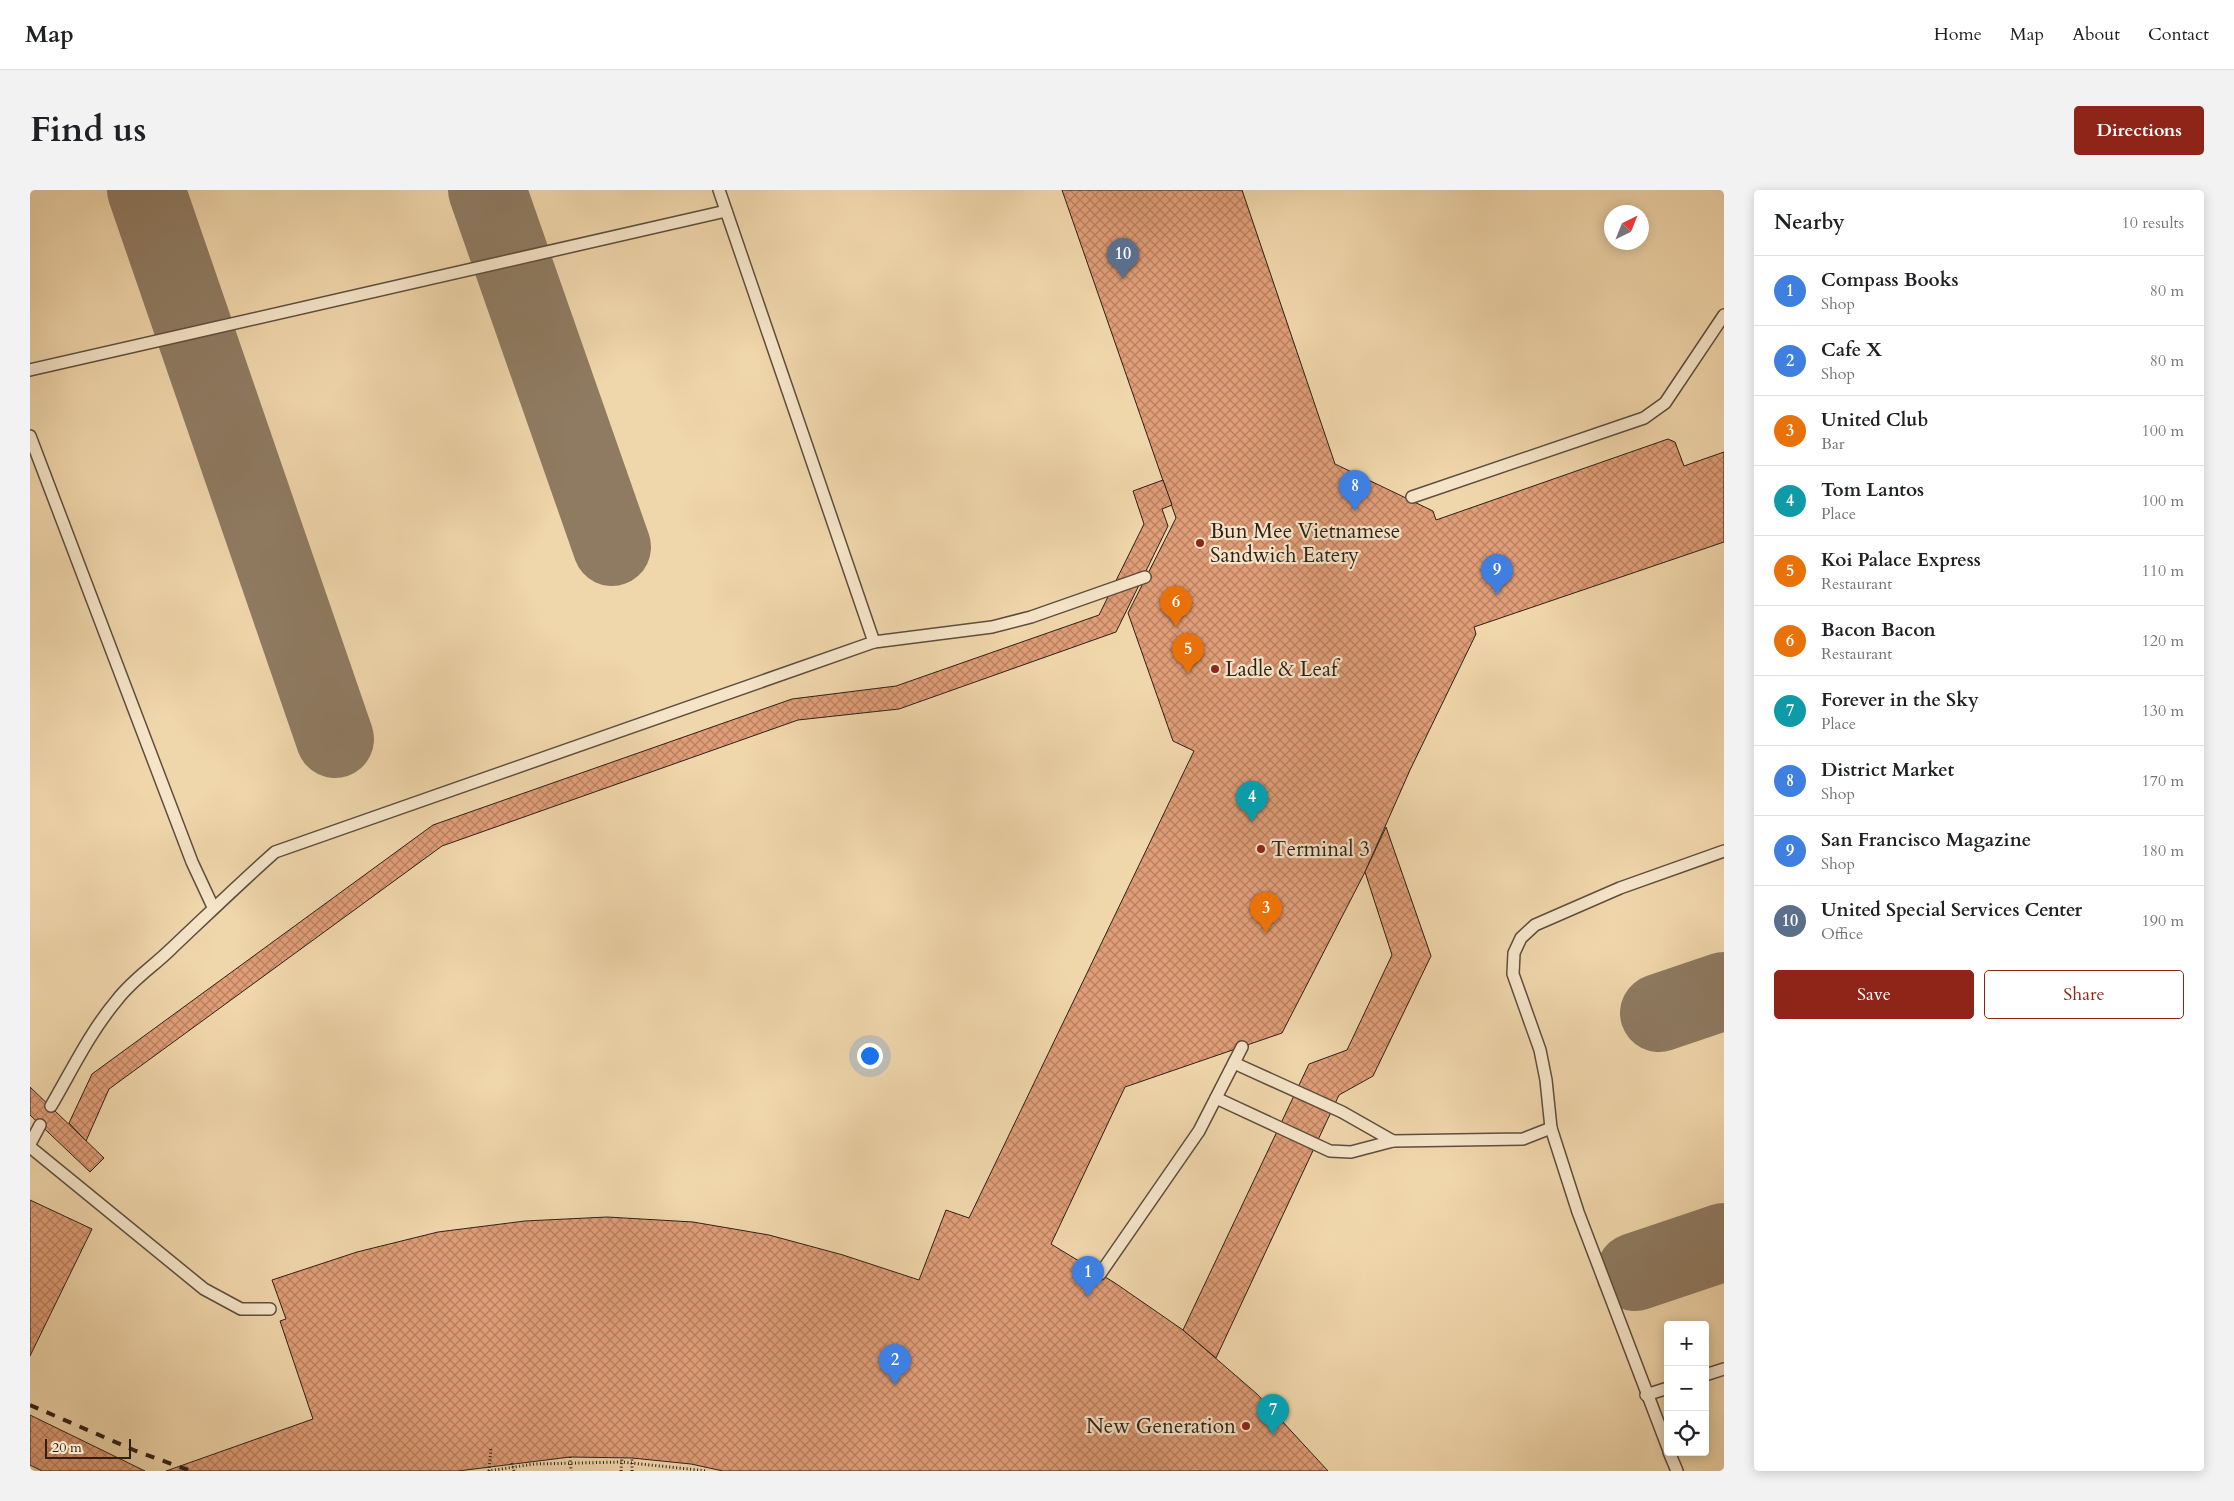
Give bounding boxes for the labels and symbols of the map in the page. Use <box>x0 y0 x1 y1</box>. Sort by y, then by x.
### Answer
north arrow <box>1604 205 1649 250</box>
pin: 10 <box>1107 238 1139 279</box>
pin: 8 <box>1339 470 1371 511</box>
place label: Bun Mee Vietnamese Sandwich Eatery <box>1210 517 1400 570</box>
marker: Bun Mee Vietnamese Sandwich Eatery <box>1194 537 1206 549</box>
pin: 9 <box>1481 554 1513 595</box>
pin: 6 <box>1160 586 1192 627</box>
pin: 5 <box>1172 633 1204 674</box>
place label: Ladle & Leaf <box>1225 655 1341 684</box>
marker: Ladle & Leaf <box>1209 663 1221 675</box>
pin: 4 <box>1236 781 1268 822</box>
place label: Terminal 3 <box>1271 835 1370 864</box>
marker: Terminal 3 <box>1255 843 1267 855</box>
pin: 3 <box>1250 892 1282 933</box>
your location <box>857 1043 883 1069</box>
pin: 1 <box>1072 1256 1104 1297</box>
pin: 2 <box>879 1344 911 1385</box>
pin: 7 <box>1257 1394 1289 1435</box>
place label: New Generation <box>1086 1412 1236 1441</box>
marker: New Generation <box>1240 1420 1252 1432</box>
scale bar <box>45 1436 131 1459</box>

